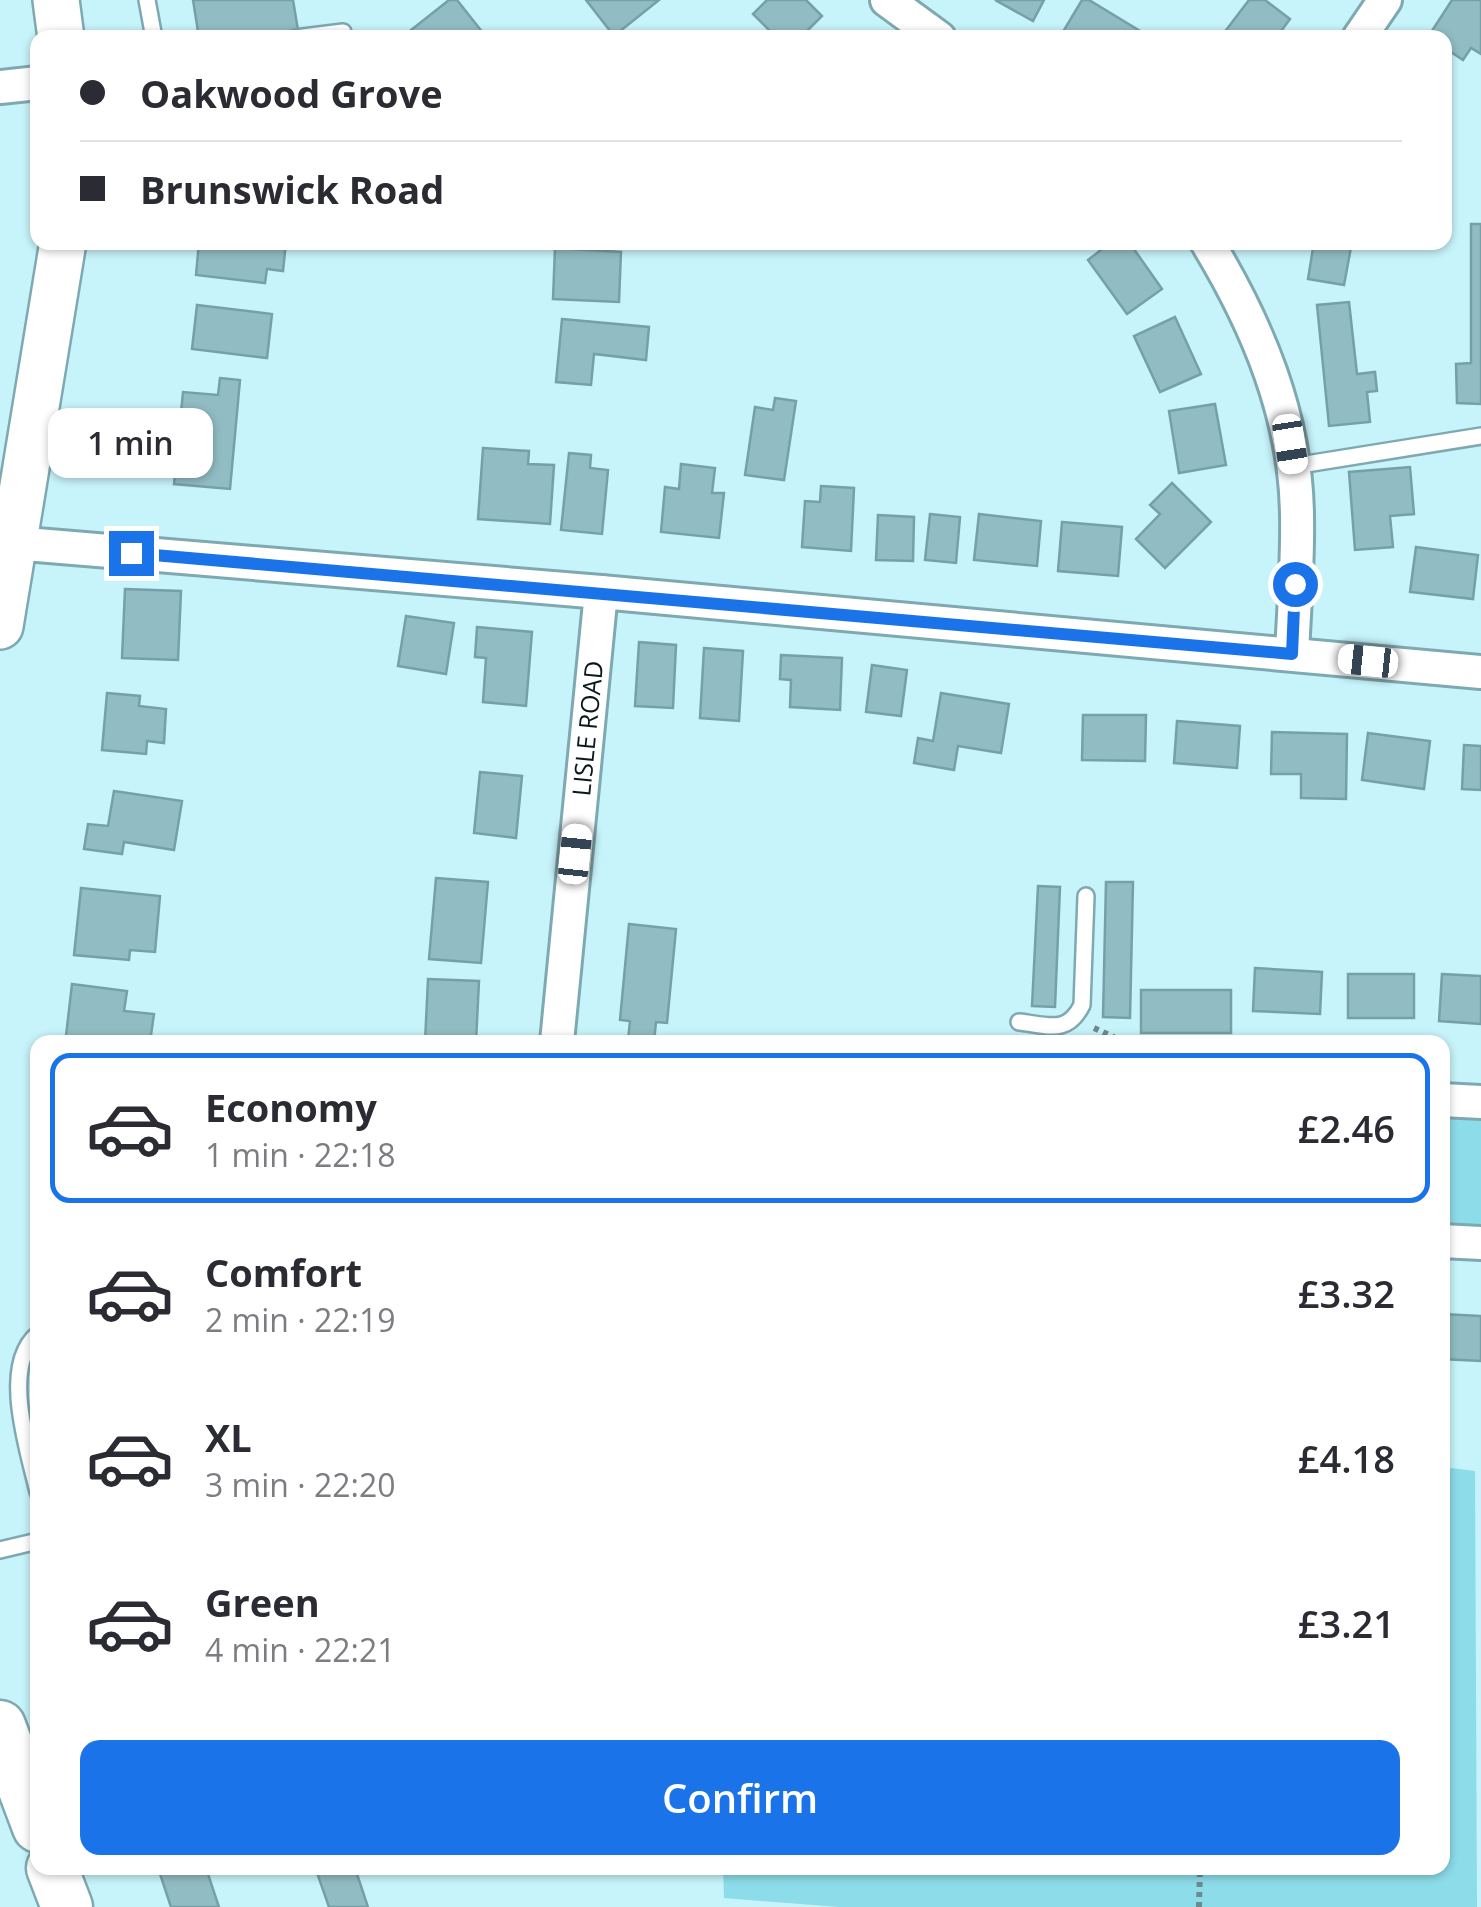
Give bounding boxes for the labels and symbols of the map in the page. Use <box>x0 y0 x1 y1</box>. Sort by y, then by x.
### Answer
callout: 1 min <box>48 408 214 478</box>
car <box>1270 412 1310 476</box>
route end <box>109 531 154 576</box>
route start <box>1273 562 1318 607</box>
car <box>1337 643 1399 679</box>
street label: LISLE ROAD <box>563 659 610 798</box>
car <box>557 823 593 885</box>

